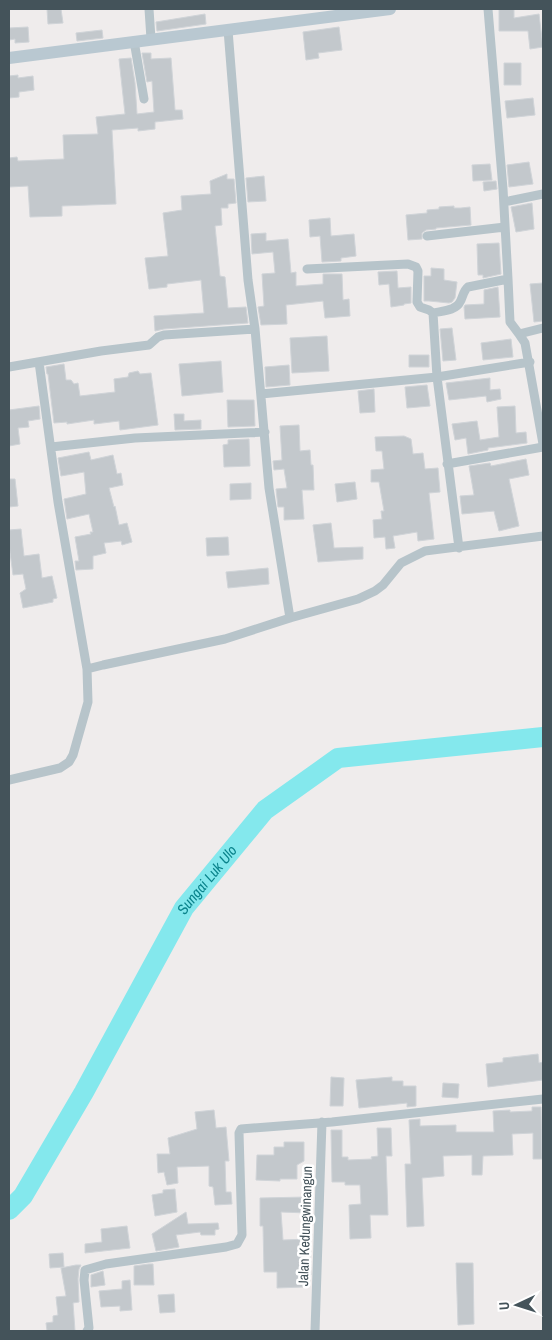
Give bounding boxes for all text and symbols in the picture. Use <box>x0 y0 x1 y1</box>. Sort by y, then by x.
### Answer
water label: Sungai Luk Ulo <box>172 841 242 918</box>
street label: Jalan Kedungwinangun <box>294 1166 316 1286</box>
north arrow <box>492 1280 542 1330</box>
text: U <box>495 1301 513 1311</box>

